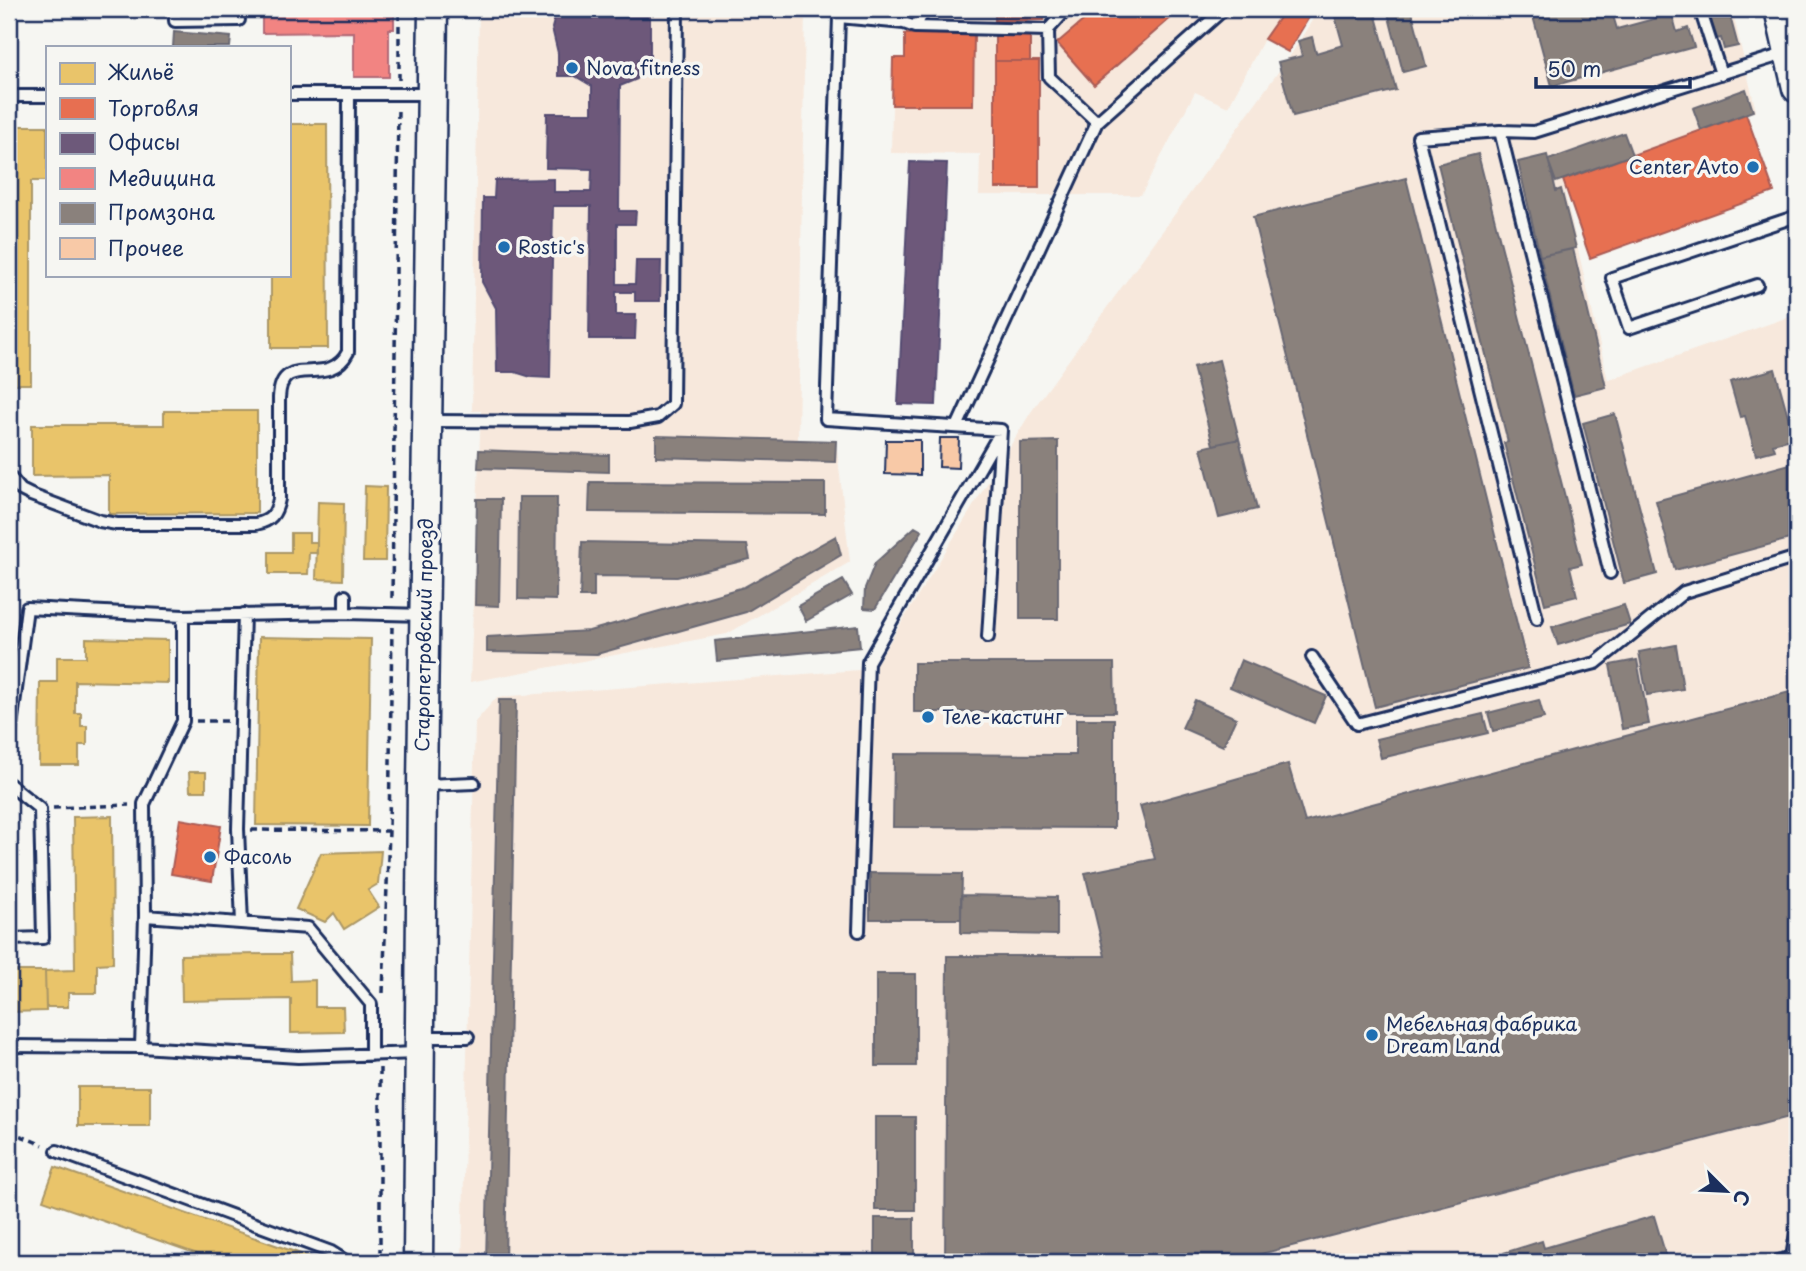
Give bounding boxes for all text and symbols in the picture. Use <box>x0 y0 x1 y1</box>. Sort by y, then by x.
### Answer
legend <box>46 46 290 276</box>
scale bar <box>1536 46 1690 90</box>
text: 50 m <box>1547 52 1601 84</box>
place label: Nova fitness <box>586 53 700 81</box>
text: Жильё <box>107 55 174 87</box>
marker: Nova fitness <box>564 60 580 76</box>
text: Торговля <box>108 91 199 123</box>
text: Офисы <box>108 125 180 157</box>
place label: Center Avto <box>1629 152 1739 180</box>
marker: Center Avto <box>1745 159 1761 175</box>
text: Медицина <box>108 161 216 193</box>
text: Промзона <box>108 195 215 227</box>
text: Прочее <box>108 231 184 263</box>
place label: Rostic's <box>518 232 585 260</box>
marker: Rostic's <box>496 239 512 255</box>
street label: Старопетровский проезд <box>407 518 439 752</box>
place label: Теле-кастинг <box>942 702 1064 730</box>
marker: Теле-кастинг <box>920 709 936 725</box>
place label: Фасоль <box>224 842 292 870</box>
marker: Фасоль <box>202 849 218 865</box>
place label: Мебельная фабрика Dream Land <box>1386 1009 1577 1059</box>
marker: Мебельная фабрика Dream Land <box>1364 1027 1380 1043</box>
north arrow <box>1690 1156 1760 1226</box>
text: С <box>1727 1186 1758 1211</box>

